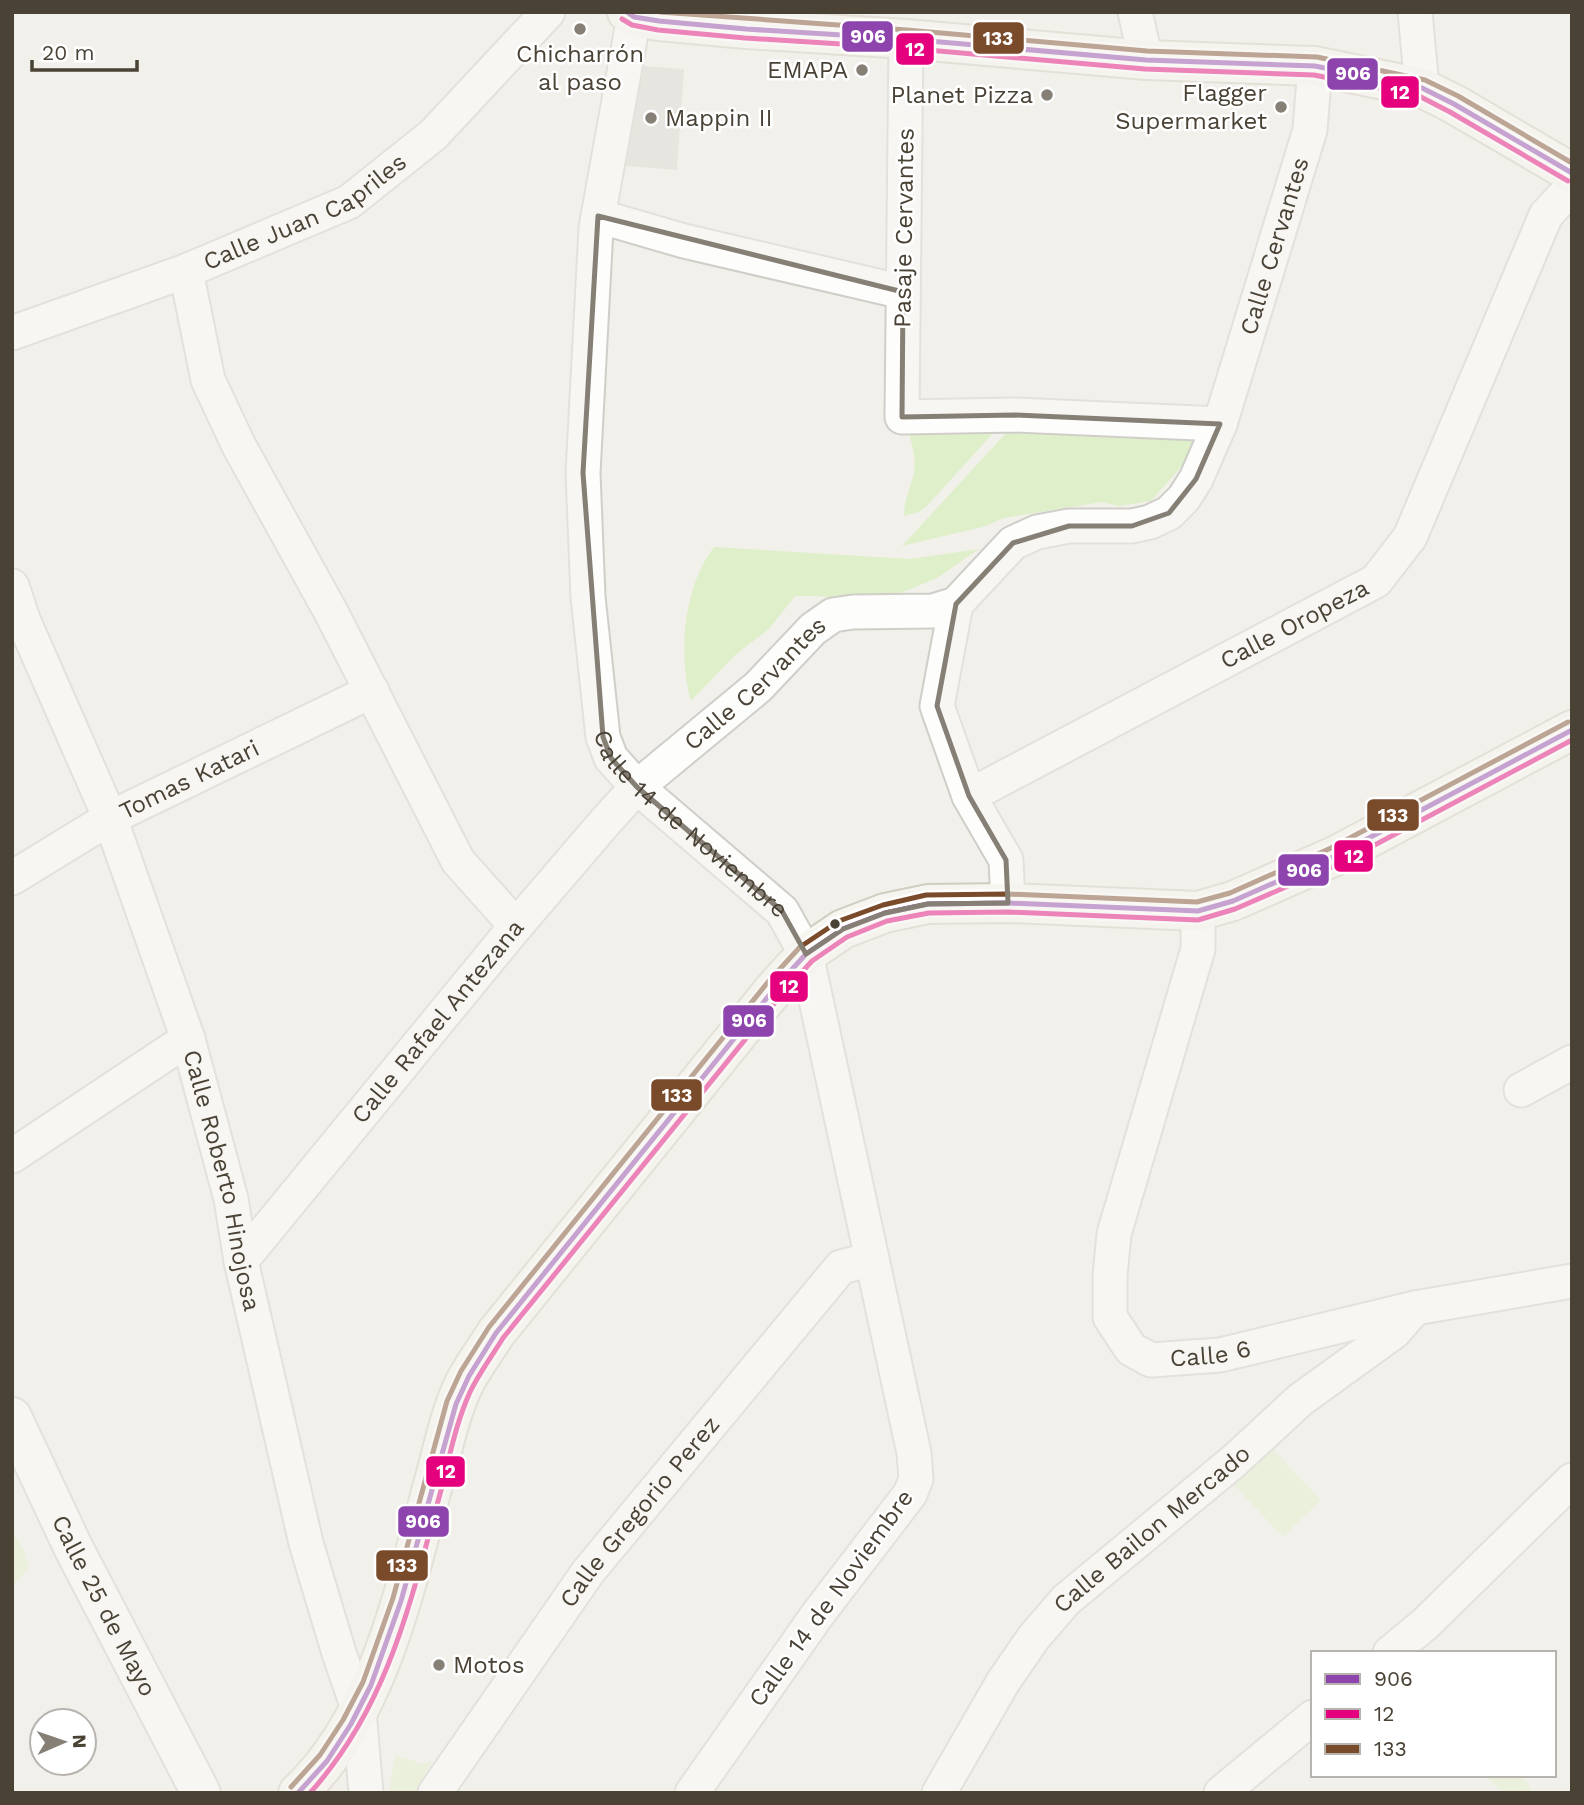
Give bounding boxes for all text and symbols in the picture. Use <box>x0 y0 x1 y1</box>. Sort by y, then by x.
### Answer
line badge: 906 <box>841 20 894 53</box>
marker: Chicharrón al paso <box>572 21 588 37</box>
line badge: 133 <box>972 21 1025 55</box>
text: 906 <box>850 25 886 48</box>
text: 133 <box>983 27 1013 50</box>
scale bar <box>32 28 136 72</box>
line badge: 12 <box>895 32 935 66</box>
text: 12 <box>905 38 925 61</box>
text: 20 m <box>42 40 94 65</box>
place label: Chicharrón al paso <box>516 40 644 96</box>
place label: EMAPA <box>767 56 848 84</box>
line badge: 906 <box>1326 57 1379 91</box>
marker: EMAPA <box>854 62 870 78</box>
text: 906 <box>1335 62 1371 85</box>
line badge: 12 <box>1380 75 1420 109</box>
place label: Flagger Supermarket <box>1115 79 1267 135</box>
place label: Planet Pizza <box>891 81 1033 109</box>
text: 12 <box>1390 81 1410 104</box>
marker: Planet Pizza <box>1039 87 1055 103</box>
marker: Flagger Supermarket <box>1273 99 1289 115</box>
place label: Mappin II <box>665 104 773 132</box>
marker: Mappin II <box>643 110 659 126</box>
street label: Pasaje Cervantes <box>888 128 920 328</box>
street label: Calle Juan Capriles <box>199 148 412 276</box>
street label: Calle Cervantes <box>1234 154 1315 338</box>
street label: Calle Oropeza <box>1215 573 1373 675</box>
street label: Calle Cervantes <box>678 610 831 756</box>
street label: Calle 14 de Noviembre <box>588 726 793 924</box>
street label: Tomas Katari <box>115 734 264 825</box>
line badge: 133 <box>1366 798 1420 832</box>
text: 133 <box>1378 804 1408 827</box>
line badge: 12 <box>1333 839 1374 873</box>
text: 12 <box>1344 845 1364 868</box>
line badge: 906 <box>1277 853 1330 887</box>
text: 906 <box>1286 859 1322 882</box>
street label: Calle Rafael Antezana <box>346 914 530 1129</box>
unlabelled marker <box>828 917 842 931</box>
line badge: 12 <box>769 970 809 1003</box>
text: 12 <box>779 975 799 998</box>
line badge: 906 <box>722 1004 775 1038</box>
text: 906 <box>731 1009 767 1032</box>
street label: Calle Roberto Hinojosa <box>178 1047 266 1314</box>
line badge: 133 <box>650 1078 703 1112</box>
text: 133 <box>662 1084 692 1107</box>
street label: Calle 6 <box>1169 1334 1254 1373</box>
street label: Calle Gregorio Perez <box>554 1411 725 1613</box>
street label: Calle Bailon Mercado <box>1047 1439 1256 1619</box>
line badge: 12 <box>425 1455 466 1488</box>
text: 12 <box>436 1460 456 1483</box>
street label: Calle 14 de Noviembre <box>743 1484 919 1712</box>
line badge: 906 <box>397 1505 450 1538</box>
text: 906 <box>405 1510 441 1533</box>
street label: Calle 25 de Mayo <box>46 1511 162 1701</box>
line badge: 133 <box>375 1549 429 1582</box>
text: 133 <box>387 1554 417 1577</box>
place label: Motos <box>453 1651 525 1679</box>
legend <box>1311 1651 1556 1777</box>
marker: Motos <box>431 1657 447 1673</box>
text: 906 <box>1374 1666 1413 1691</box>
text: 12 <box>1374 1701 1394 1726</box>
north arrow <box>28 1707 98 1777</box>
text: N <box>68 1734 91 1749</box>
text: 133 <box>1374 1736 1407 1761</box>

